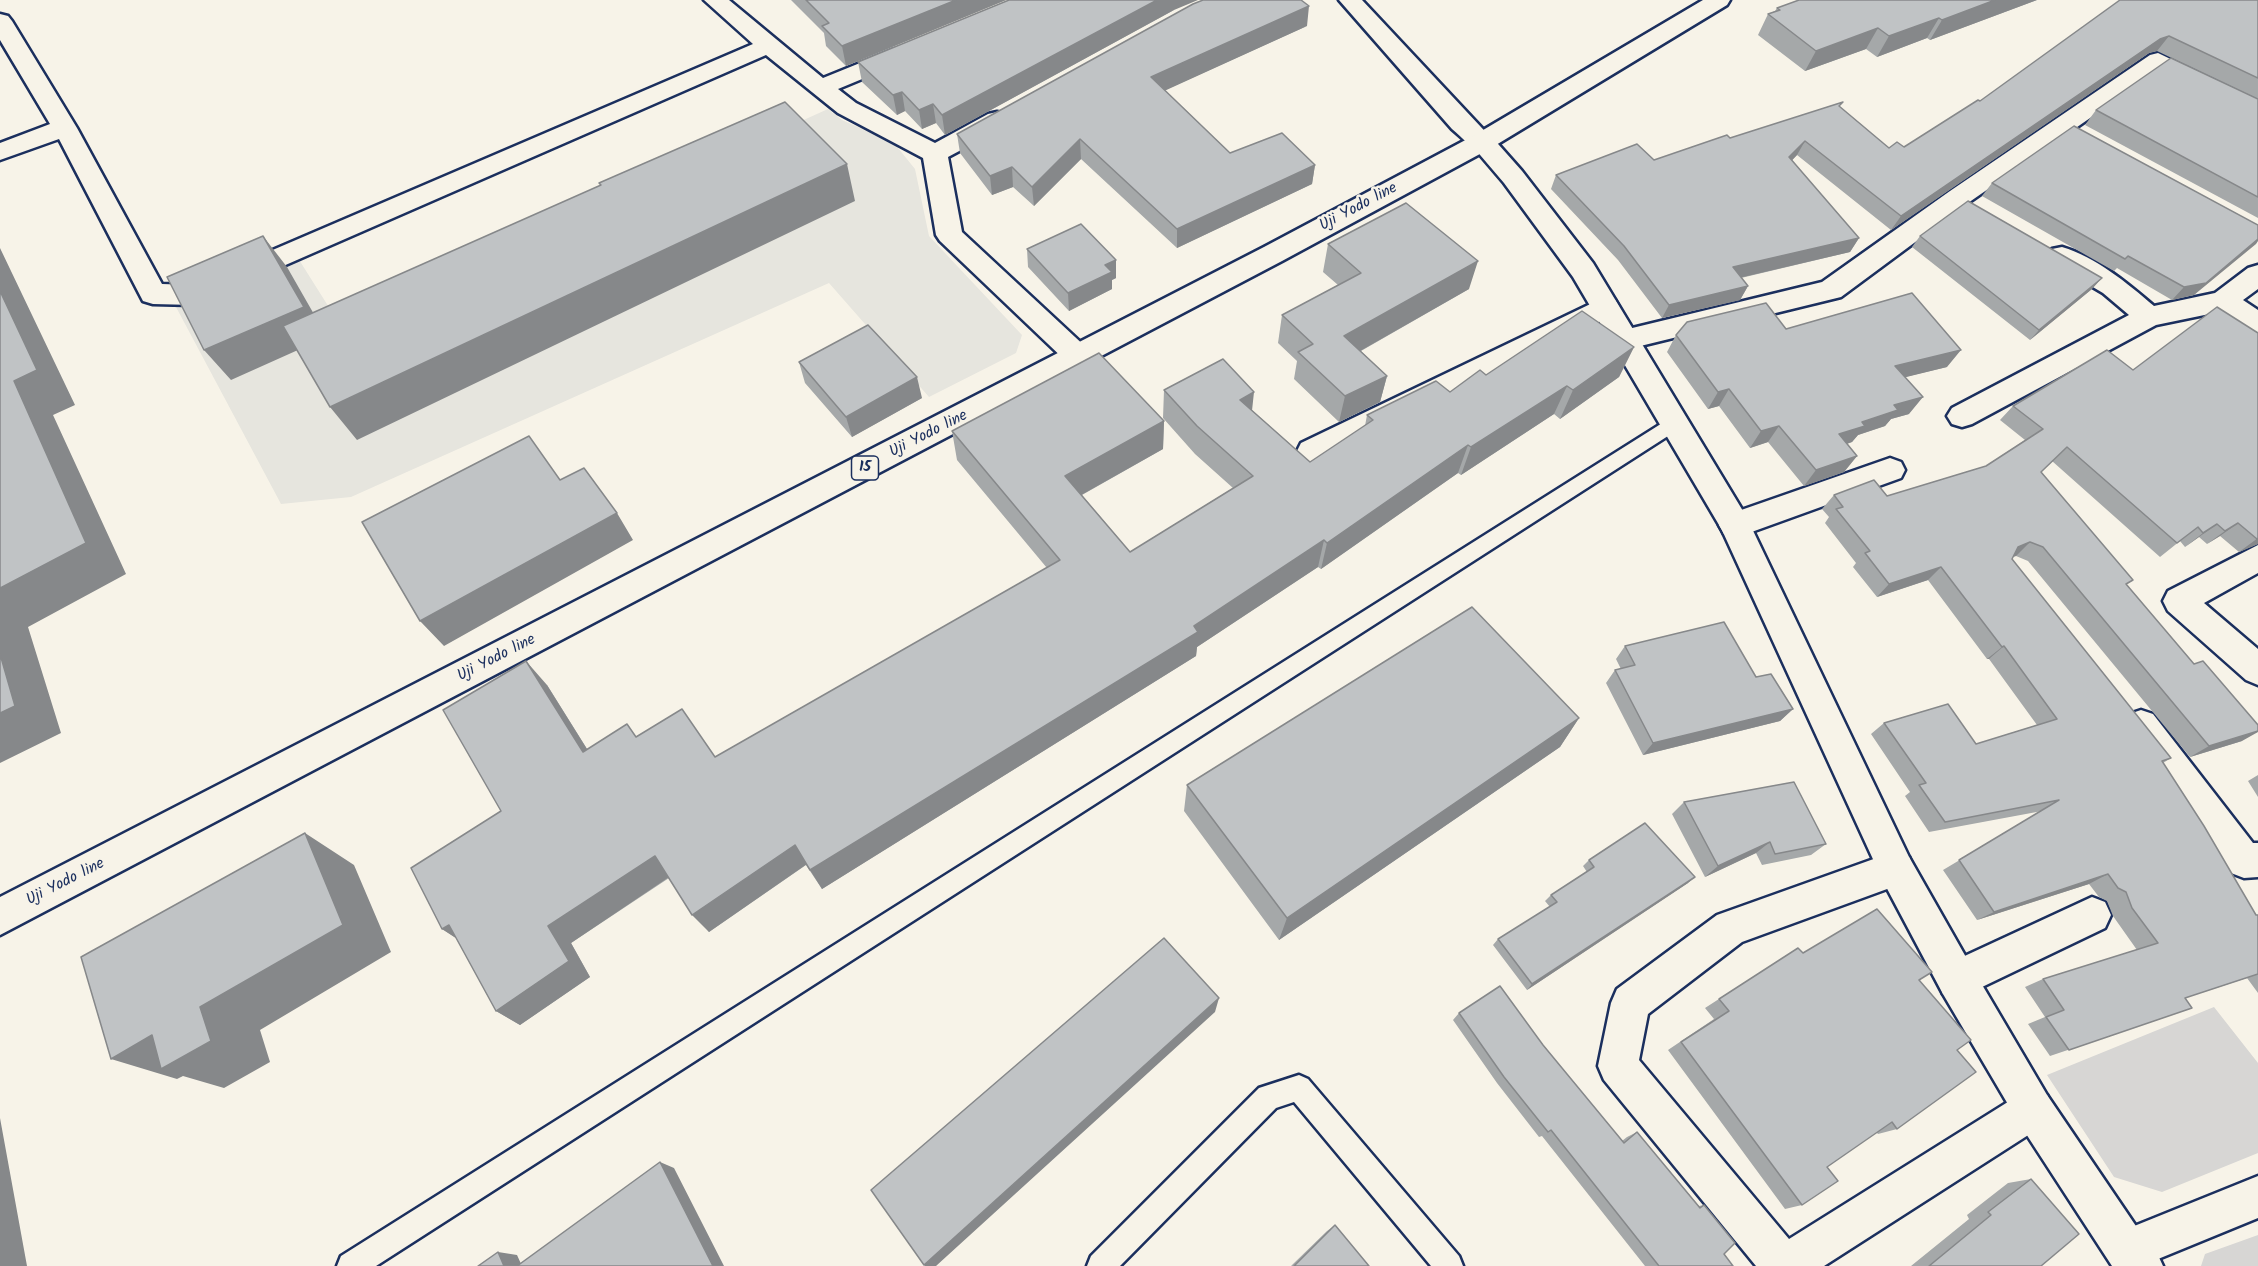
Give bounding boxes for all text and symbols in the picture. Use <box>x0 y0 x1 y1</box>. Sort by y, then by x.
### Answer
street label: Uji Yodo line <box>1317 179 1401 237</box>
street label: Uji Yodo line <box>887 407 971 463</box>
road number: 15 <box>852 456 878 480</box>
street label: Uji Yodo line <box>455 631 539 687</box>
street label: Uji Yodo line <box>24 855 108 911</box>

